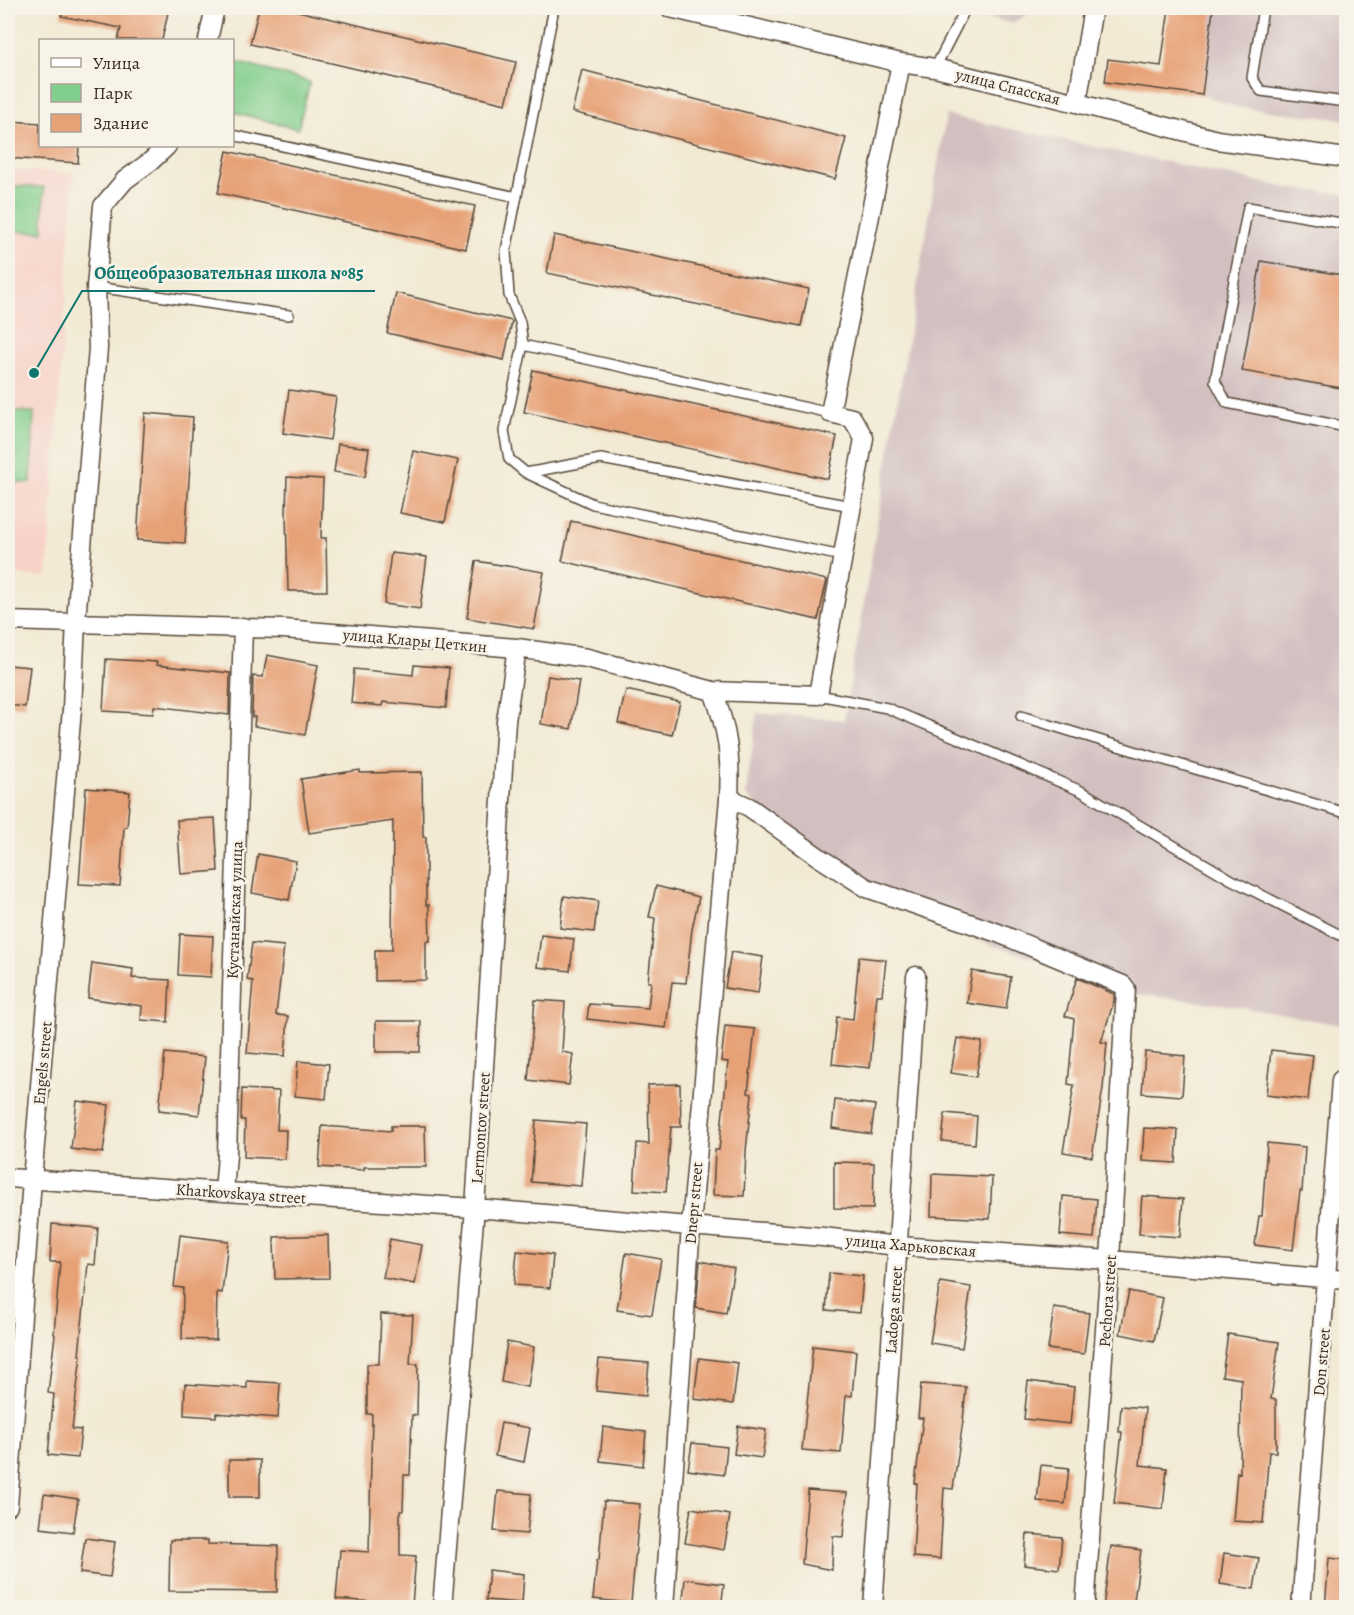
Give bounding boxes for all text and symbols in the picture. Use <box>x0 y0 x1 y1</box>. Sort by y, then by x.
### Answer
legend <box>39 39 234 147</box>
text: Улица <box>93 51 141 75</box>
street label: улица Спасская <box>952 63 1063 111</box>
text: Парк <box>93 81 133 105</box>
text: Здание <box>93 111 149 135</box>
callout: Общеобразовательная школа №85 <box>82 255 375 291</box>
text: Общеобразовательная школа №85 <box>94 261 364 285</box>
street label: улица Клары Цеткин <box>341 624 488 658</box>
street label: Кустанайская улица <box>222 840 248 979</box>
street label: Engels street <box>28 1020 58 1106</box>
street label: Lermontov street <box>466 1071 496 1185</box>
street label: Dnepr street <box>679 1161 709 1245</box>
street label: Kharkovskaya street <box>175 1178 307 1210</box>
street label: улица Харьковская <box>844 1229 977 1263</box>
street label: Pechora street <box>1094 1254 1122 1348</box>
street label: Ladoga street <box>880 1265 908 1355</box>
street label: Don street <box>1308 1327 1336 1397</box>

